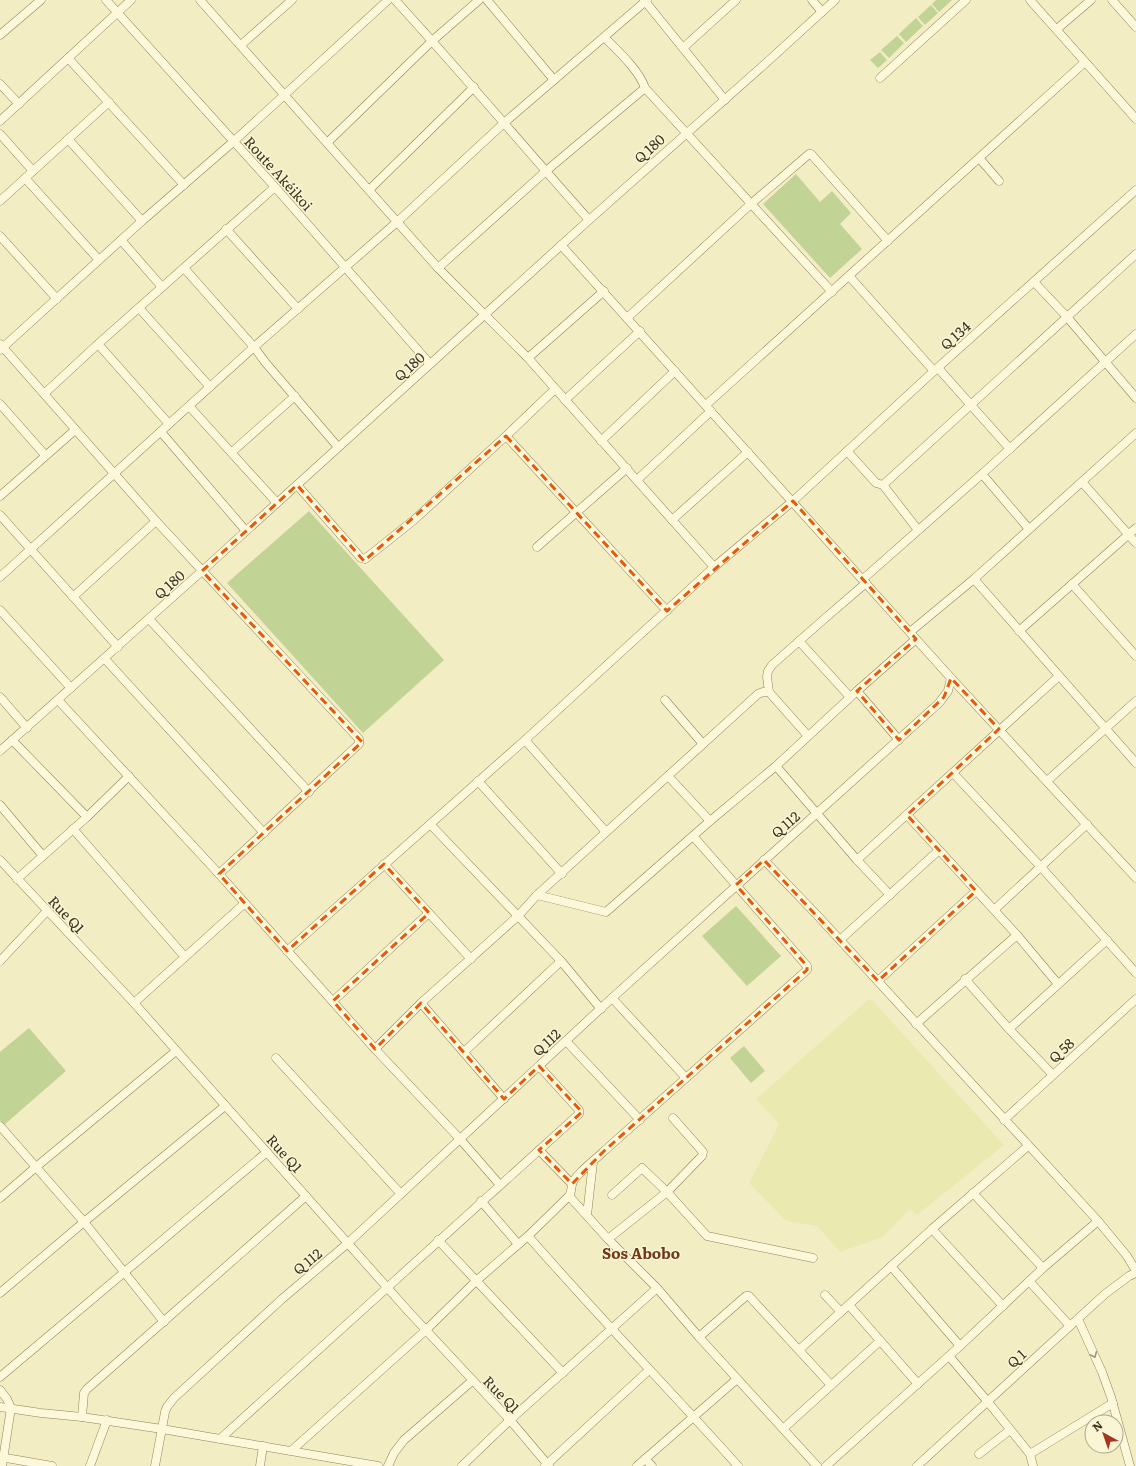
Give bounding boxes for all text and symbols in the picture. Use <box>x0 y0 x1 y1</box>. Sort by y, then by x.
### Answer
street label: Q 180 <box>629 129 669 167</box>
street label: Route Akéikoi <box>240 131 318 215</box>
street label: Q 134 <box>936 316 975 354</box>
street label: Q 180 <box>389 347 429 385</box>
street label: Q 180 <box>149 565 189 603</box>
street label: Q 112 <box>766 806 804 842</box>
street label: Rue Q1 <box>44 891 90 937</box>
street label: Q 112 <box>528 1024 564 1060</box>
street label: Q 58 <box>1044 1033 1078 1067</box>
street label: Rue Q1 <box>263 1130 308 1177</box>
district label: Sos Abobo <box>602 1241 680 1264</box>
street label: Q 112 <box>288 1243 326 1279</box>
street label: Q 1 <box>1002 1344 1030 1372</box>
one-way arrow <box>1089 1350 1097 1358</box>
street label: Rue Q1 <box>479 1371 525 1417</box>
north arrow <box>1084 1414 1124 1454</box>
text: N <box>1088 1416 1106 1435</box>

